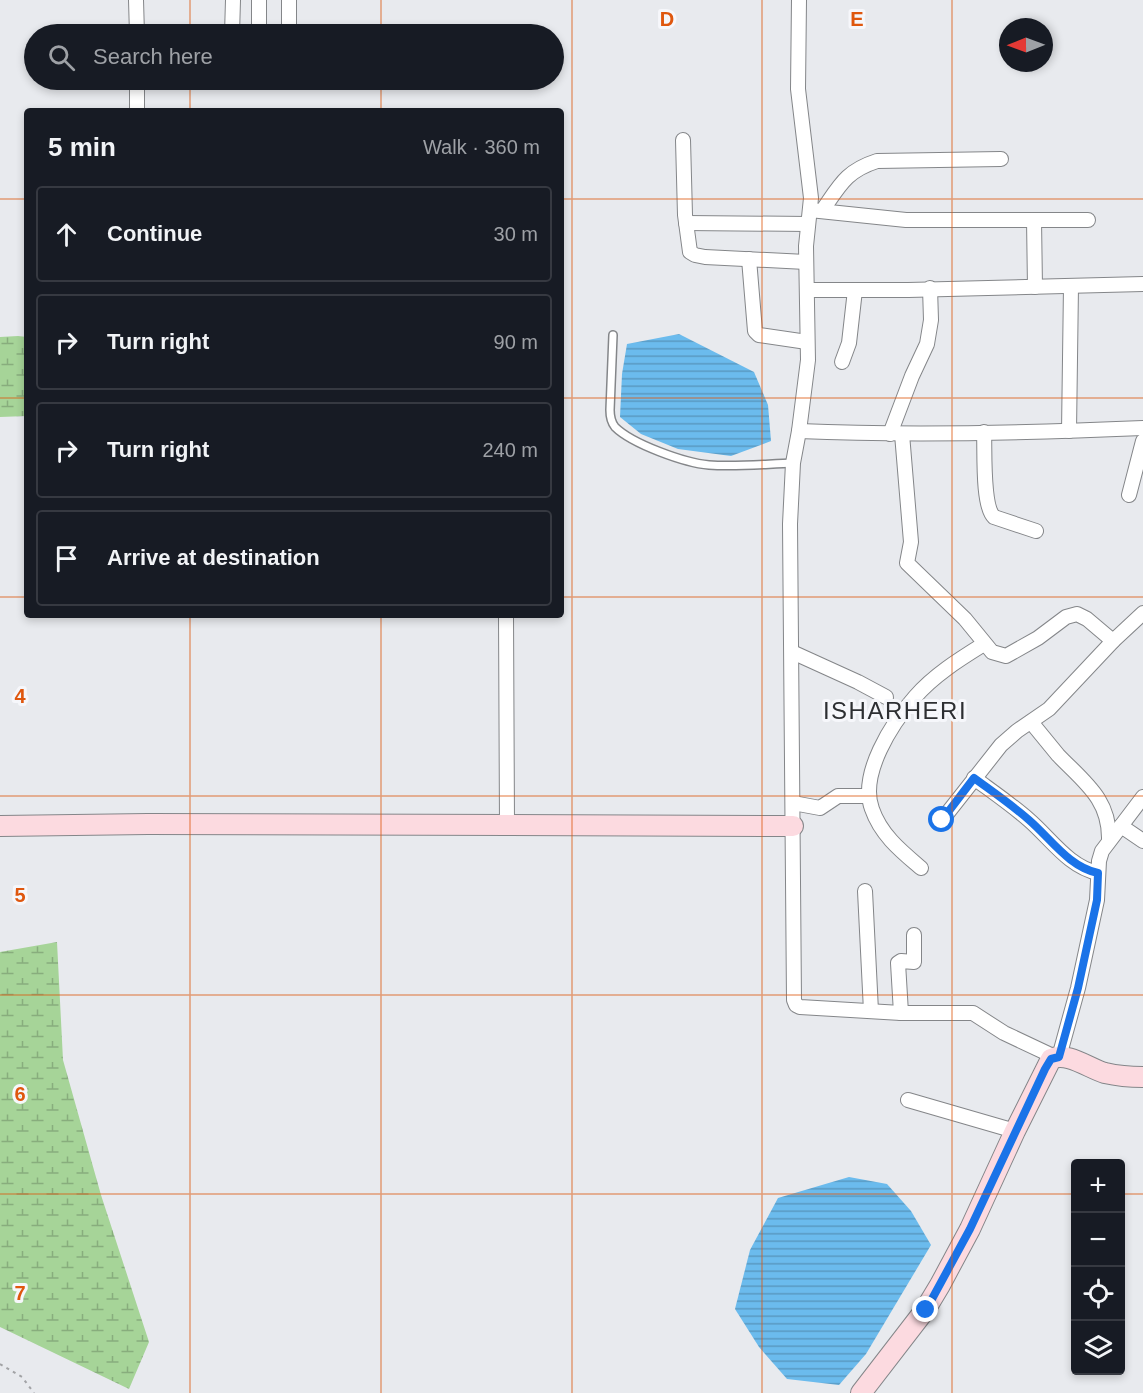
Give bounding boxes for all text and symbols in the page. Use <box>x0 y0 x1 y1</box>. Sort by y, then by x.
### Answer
text: D <box>660 8 674 30</box>
text: E <box>850 8 864 30</box>
north arrow <box>999 18 1053 72</box>
search box <box>24 24 564 90</box>
icon: search <box>45 41 78 74</box>
text: Search here <box>93 44 213 69</box>
text: 5 min <box>48 132 116 162</box>
text: Walk · 360 m <box>423 136 540 158</box>
icon: ahead <box>50 218 83 251</box>
text: Continue <box>107 221 202 246</box>
text: 30 m <box>494 223 538 245</box>
icon: right <box>50 326 83 359</box>
text: Turn right <box>107 329 209 354</box>
text: 90 m <box>494 331 538 353</box>
icon: right <box>50 434 83 467</box>
text: Turn right <box>107 437 209 462</box>
text: 240 m <box>482 439 538 461</box>
icon: arrive <box>50 542 83 575</box>
text: Arrive at destination <box>107 545 320 570</box>
text: 4 <box>14 685 26 707</box>
district label: ISHARHERI <box>823 697 967 724</box>
route start <box>928 806 954 832</box>
text: 5 <box>14 884 26 906</box>
text: 6 <box>14 1083 26 1105</box>
map controls <box>1071 1159 1125 1375</box>
button: + <box>1071 1159 1125 1213</box>
button: − <box>1071 1213 1125 1267</box>
button: locate <box>1071 1267 1125 1321</box>
text: 7 <box>14 1282 26 1304</box>
route end <box>912 1296 938 1322</box>
button: layers <box>1071 1321 1125 1375</box>

